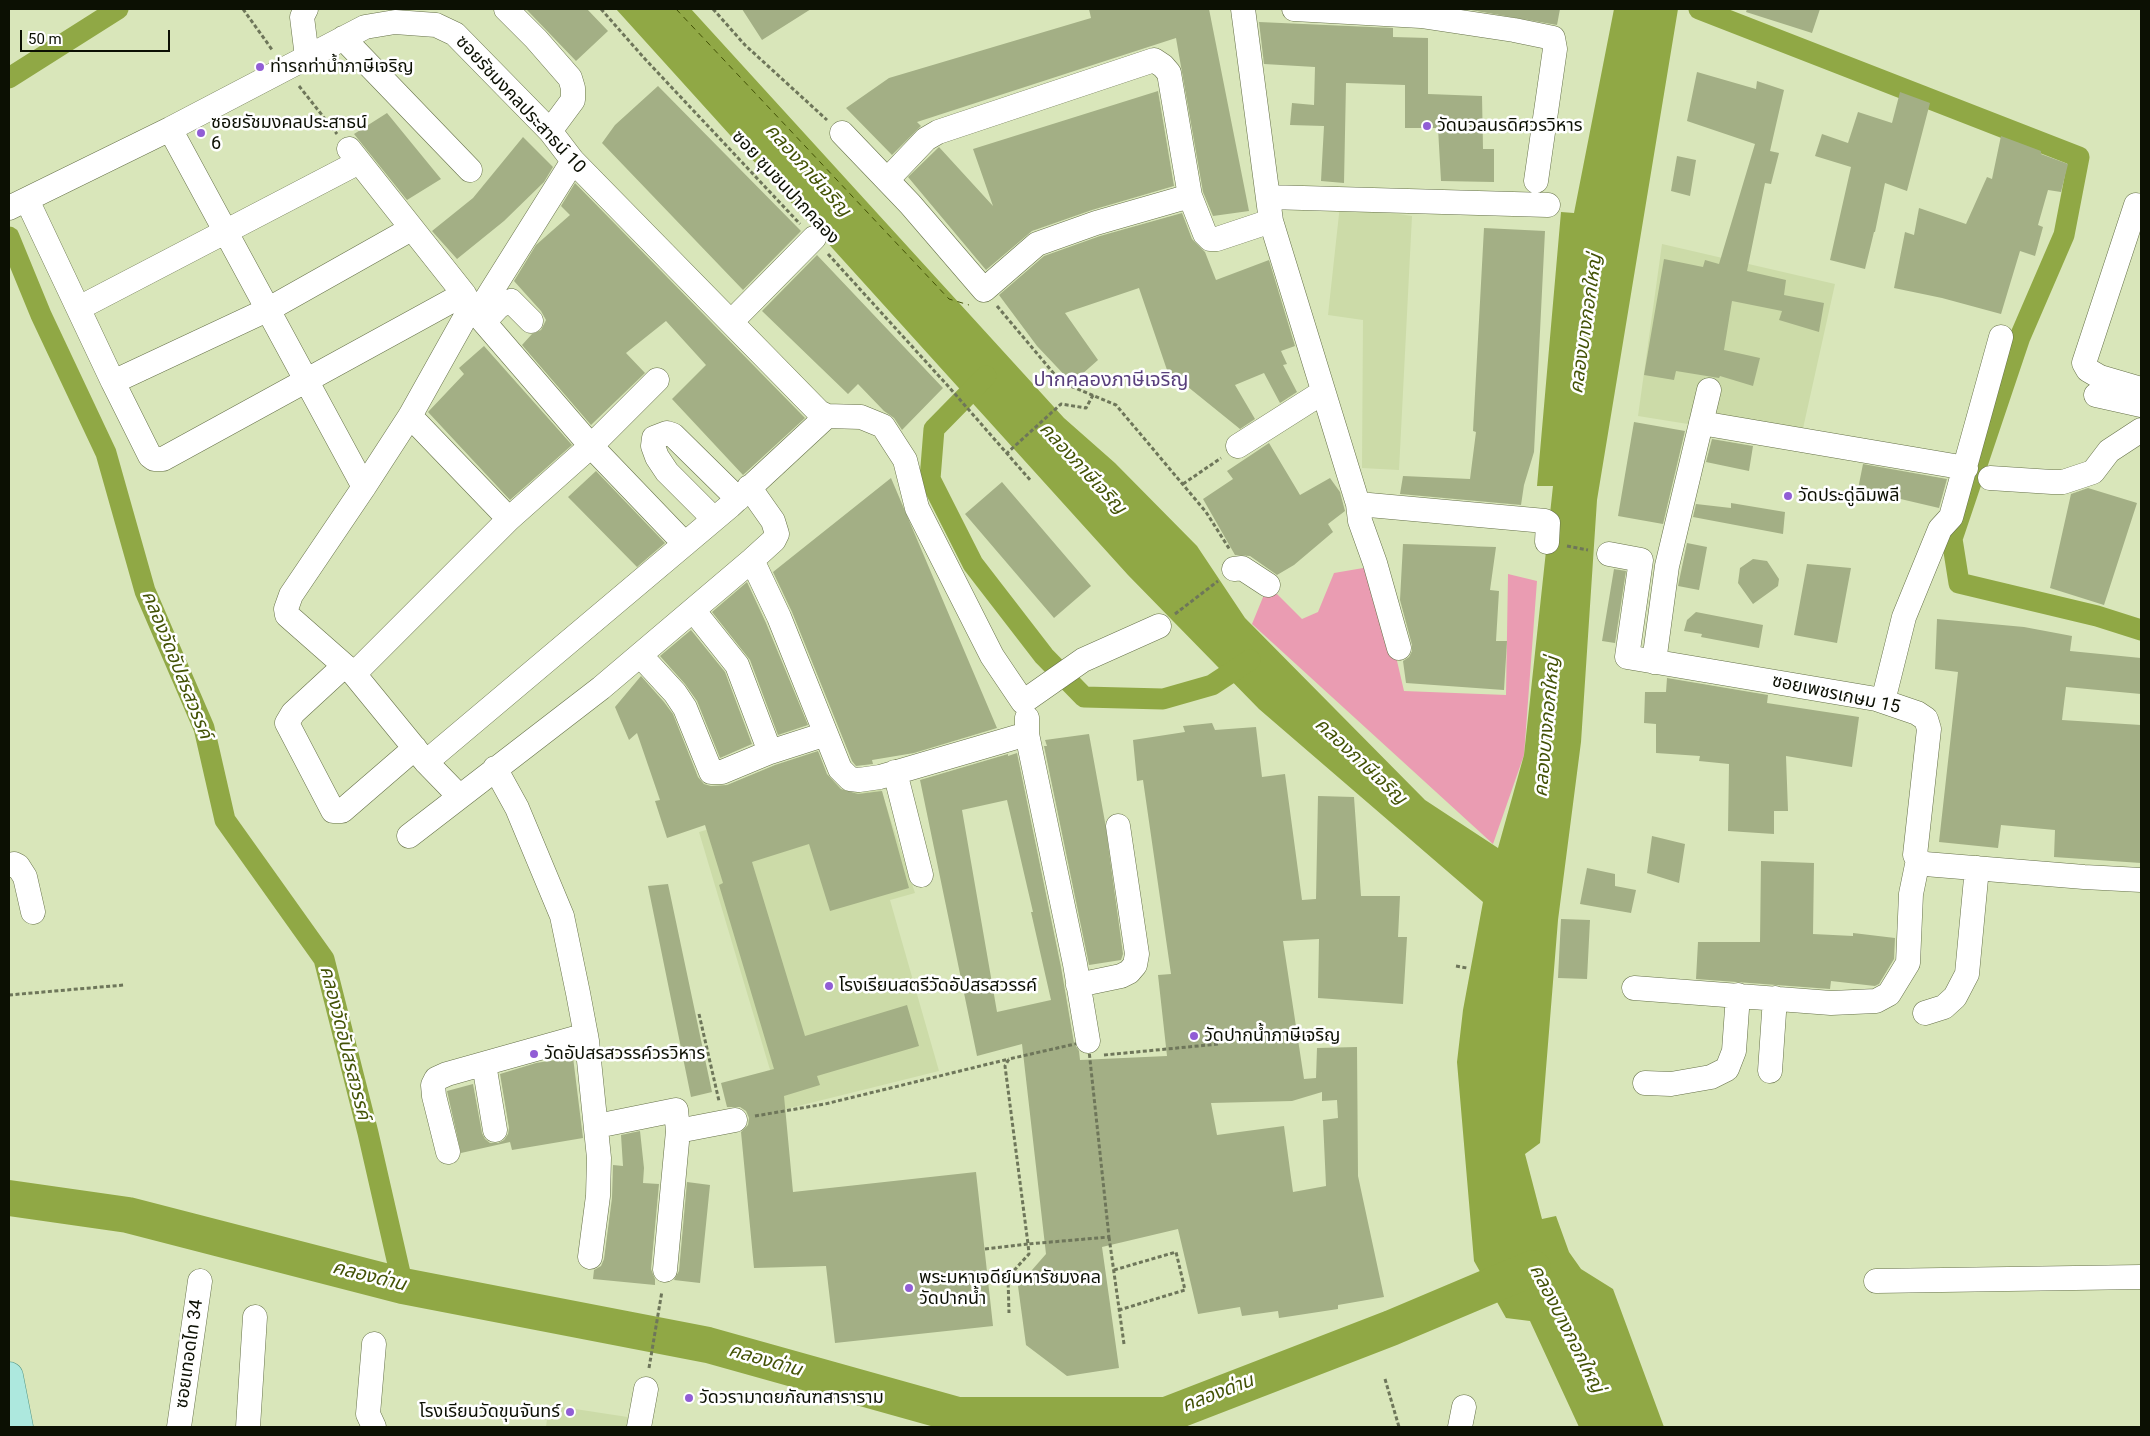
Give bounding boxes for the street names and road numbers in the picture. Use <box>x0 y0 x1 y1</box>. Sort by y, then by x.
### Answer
street label: ซอยรัชมงคลประสาธน์ 10 <box>451 32 589 178</box>
street label: ซอย ชุมชนปากคลอง <box>727 127 843 249</box>
street label: ซอยเพชรเกษม 15 <box>1770 671 1902 719</box>
street label: ซอยเทอดไท 34 <box>172 1298 208 1410</box>

